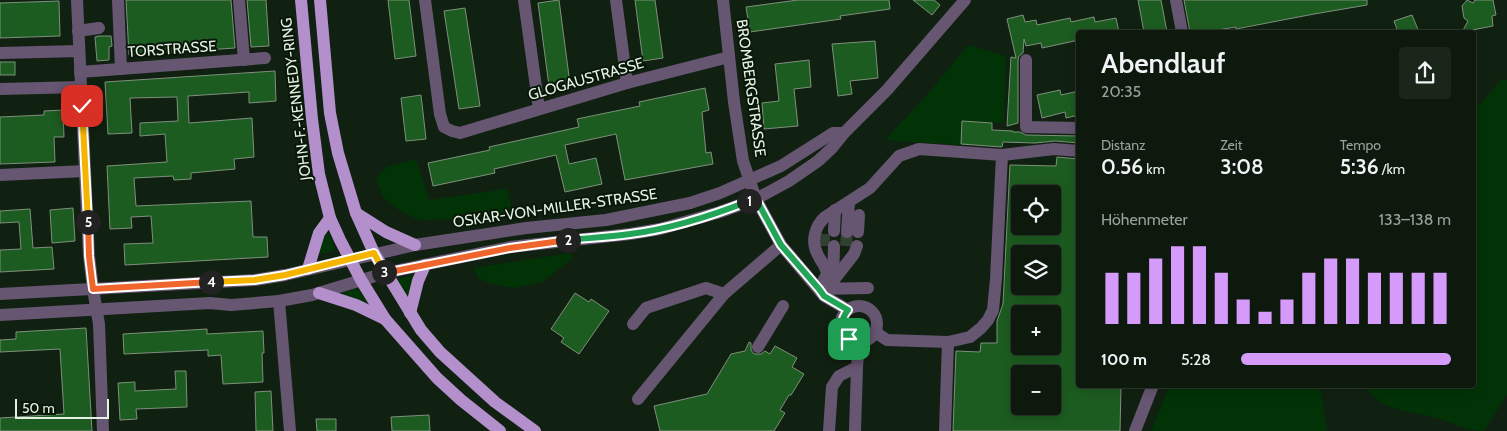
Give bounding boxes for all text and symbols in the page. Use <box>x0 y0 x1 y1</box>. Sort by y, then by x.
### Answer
street label: JOHN-F.-KENNEDY-RING <box>277 17 315 182</box>
street label: BROMBERGSTRASSE <box>732 18 770 158</box>
street label: TORSTRASSE <box>127 37 217 61</box>
text: Abendlauf <box>1101 46 1225 80</box>
button: share <box>1399 47 1451 99</box>
street label: GLOGAUSTRASSE <box>526 54 646 104</box>
text: 20:35 <box>1101 82 1141 101</box>
pin <box>61 85 103 127</box>
icon: check <box>68 92 96 120</box>
text: Distanz <box>1101 136 1146 154</box>
text: Zeit <box>1220 136 1242 154</box>
text: Tempo <box>1340 136 1381 154</box>
text: 0.56 <box>1101 154 1143 179</box>
text: 3:08 <box>1220 154 1264 179</box>
text: 5:36 <box>1340 154 1379 179</box>
text: km <box>1143 160 1165 178</box>
text: /km <box>1379 160 1405 178</box>
street label: OSKAR-VON-MILLER-STRASSE <box>452 185 658 231</box>
map controls <box>1011 185 1061 415</box>
button: locate <box>1011 185 1061 235</box>
pin: 1 <box>736 188 762 214</box>
text: 1 <box>747 192 752 210</box>
pin: 5 <box>76 210 100 234</box>
text: Höhenmeter <box>1101 210 1187 229</box>
text: 133–138 m <box>1379 210 1451 229</box>
text: 5 <box>85 213 92 231</box>
pin: 2 <box>556 228 580 252</box>
text: 2 <box>565 231 572 249</box>
button: layers <box>1011 245 1061 295</box>
pin: 3 <box>372 260 396 284</box>
text: 3 <box>381 263 388 281</box>
pin: 4 <box>198 270 224 294</box>
text: 4 <box>207 273 216 291</box>
button: + <box>1011 305 1061 355</box>
pin <box>828 318 870 360</box>
icon: arrive <box>835 325 863 353</box>
text: 100 m <box>1101 350 1147 369</box>
text: 5:28 <box>1181 350 1211 369</box>
button: − <box>1011 365 1061 415</box>
scale bar <box>15 396 109 419</box>
text: 50 m <box>22 399 55 417</box>

